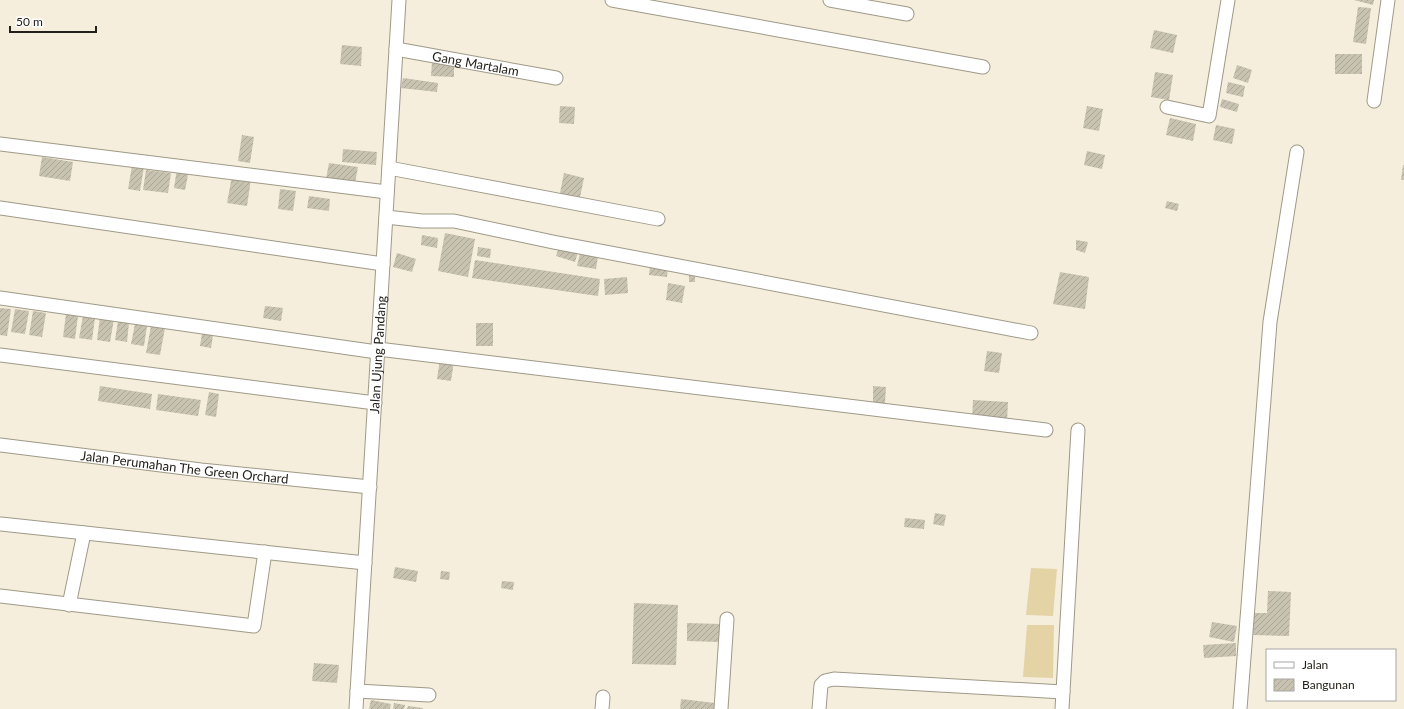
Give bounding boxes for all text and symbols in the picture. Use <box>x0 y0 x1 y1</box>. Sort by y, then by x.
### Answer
scale bar <box>10 8 96 34</box>
text: 50 m <box>16 14 43 29</box>
street label: Gang Martalam <box>431 48 520 79</box>
street label: Jalan Ujung Pandang <box>366 295 389 414</box>
street label: Jalan Perumahan The Green Orchard <box>80 447 289 487</box>
legend <box>1266 649 1396 701</box>
text: Jalan <box>1302 657 1328 672</box>
text: Bangunan <box>1302 677 1355 692</box>

